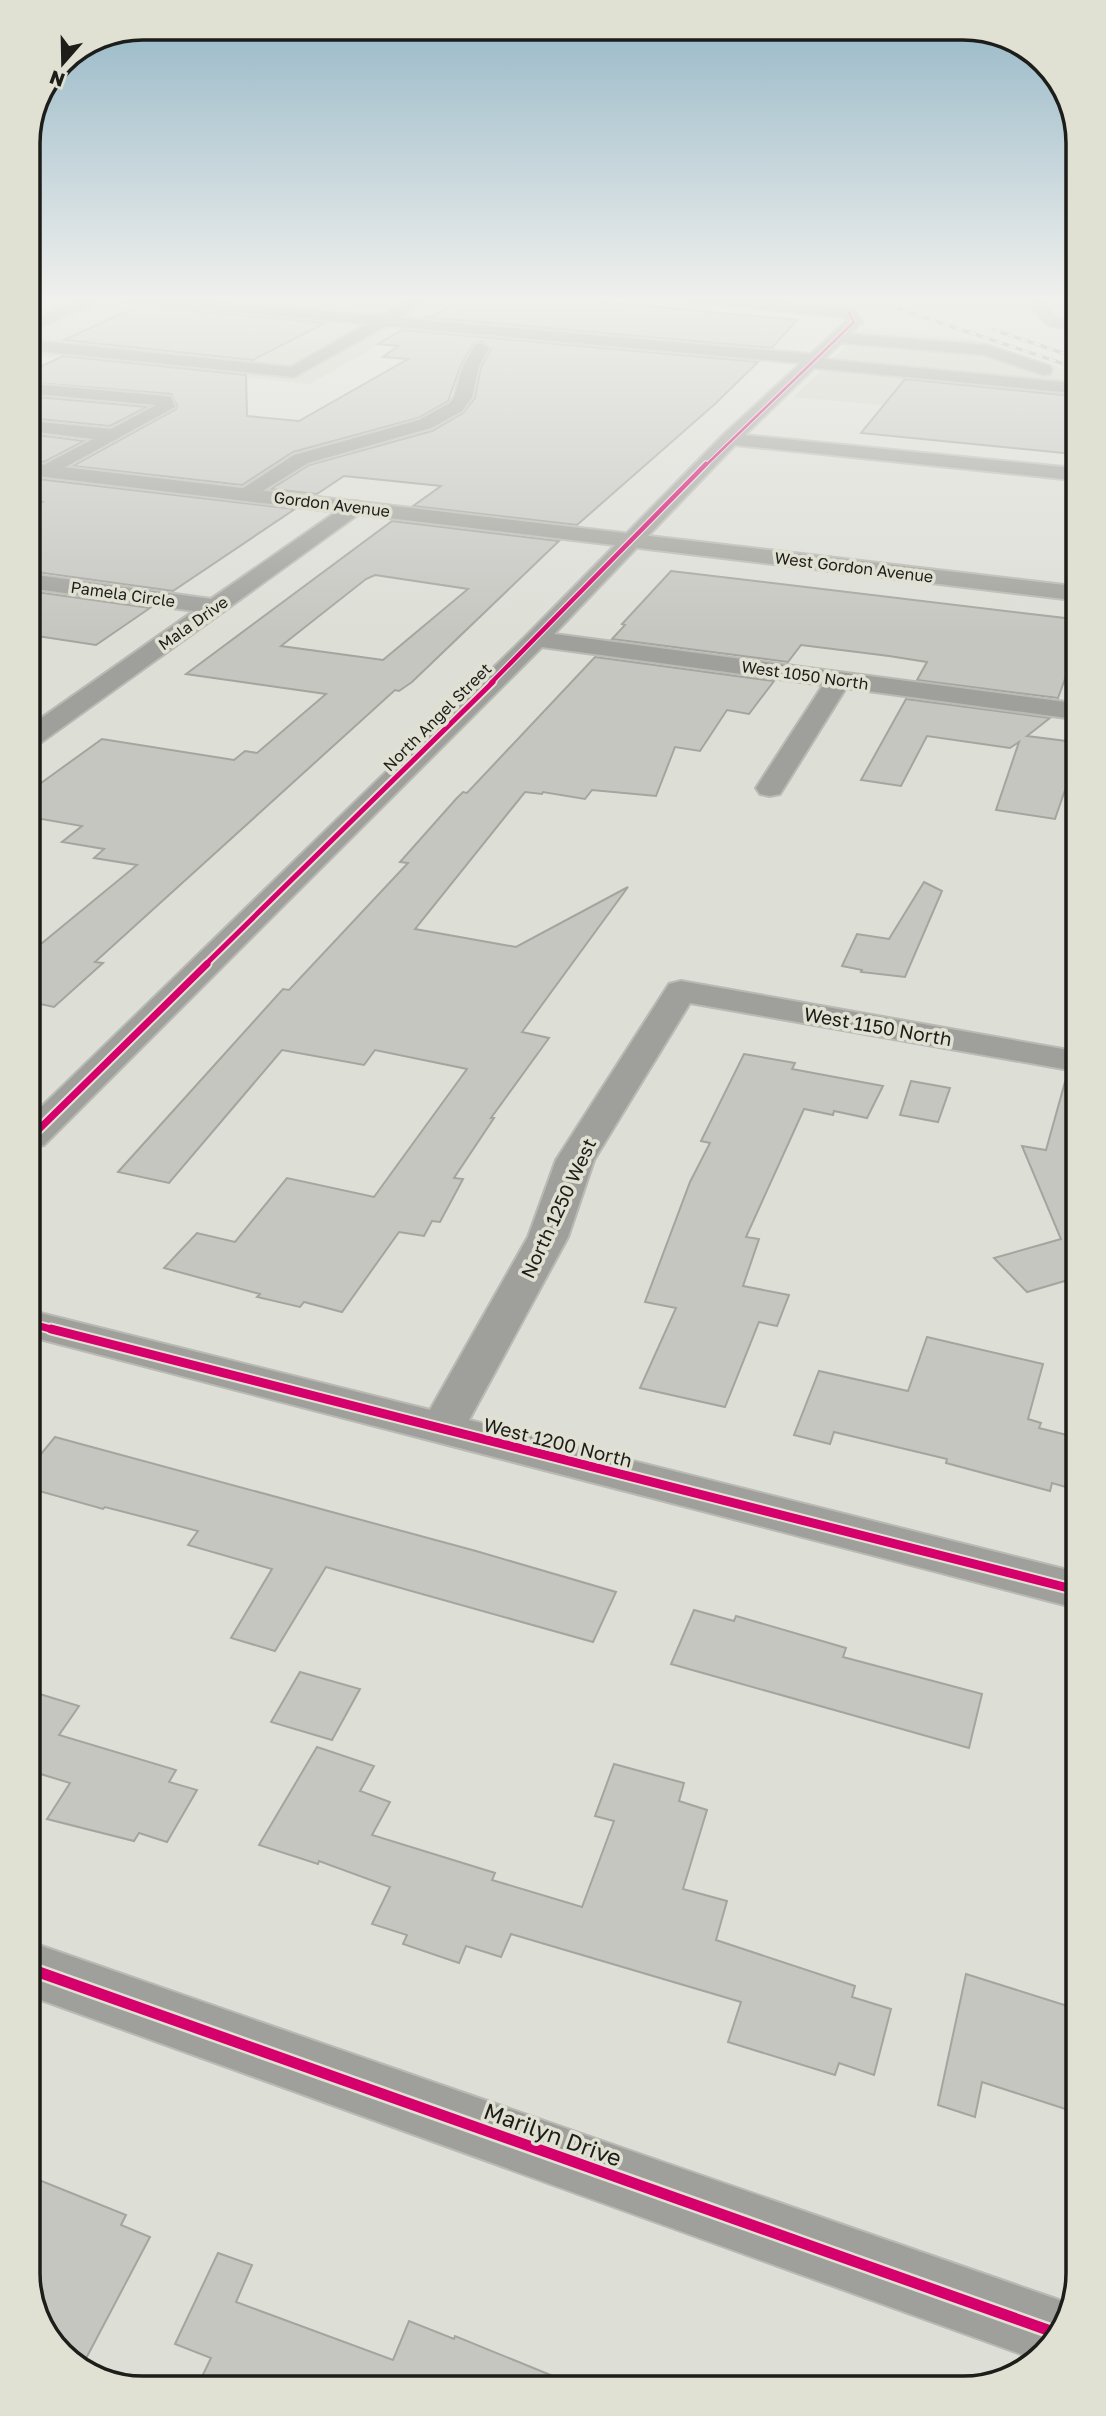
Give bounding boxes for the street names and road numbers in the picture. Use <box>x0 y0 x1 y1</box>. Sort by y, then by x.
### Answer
street label: Gordon Avenue <box>273 487 391 521</box>
street label: West Gordon Avenue <box>774 547 934 587</box>
street label: Pamela Circle <box>70 577 176 611</box>
street label: Mala Drive <box>154 592 232 654</box>
street label: West 1050 North <box>740 656 870 694</box>
street label: North Angel Street <box>379 659 495 775</box>
street label: West 1150 North <box>802 1002 954 1050</box>
street label: North 1250 West <box>516 1134 600 1282</box>
street label: West 1200 North <box>481 1412 635 1472</box>
street label: Marilyn Drive <box>480 2096 626 2172</box>

